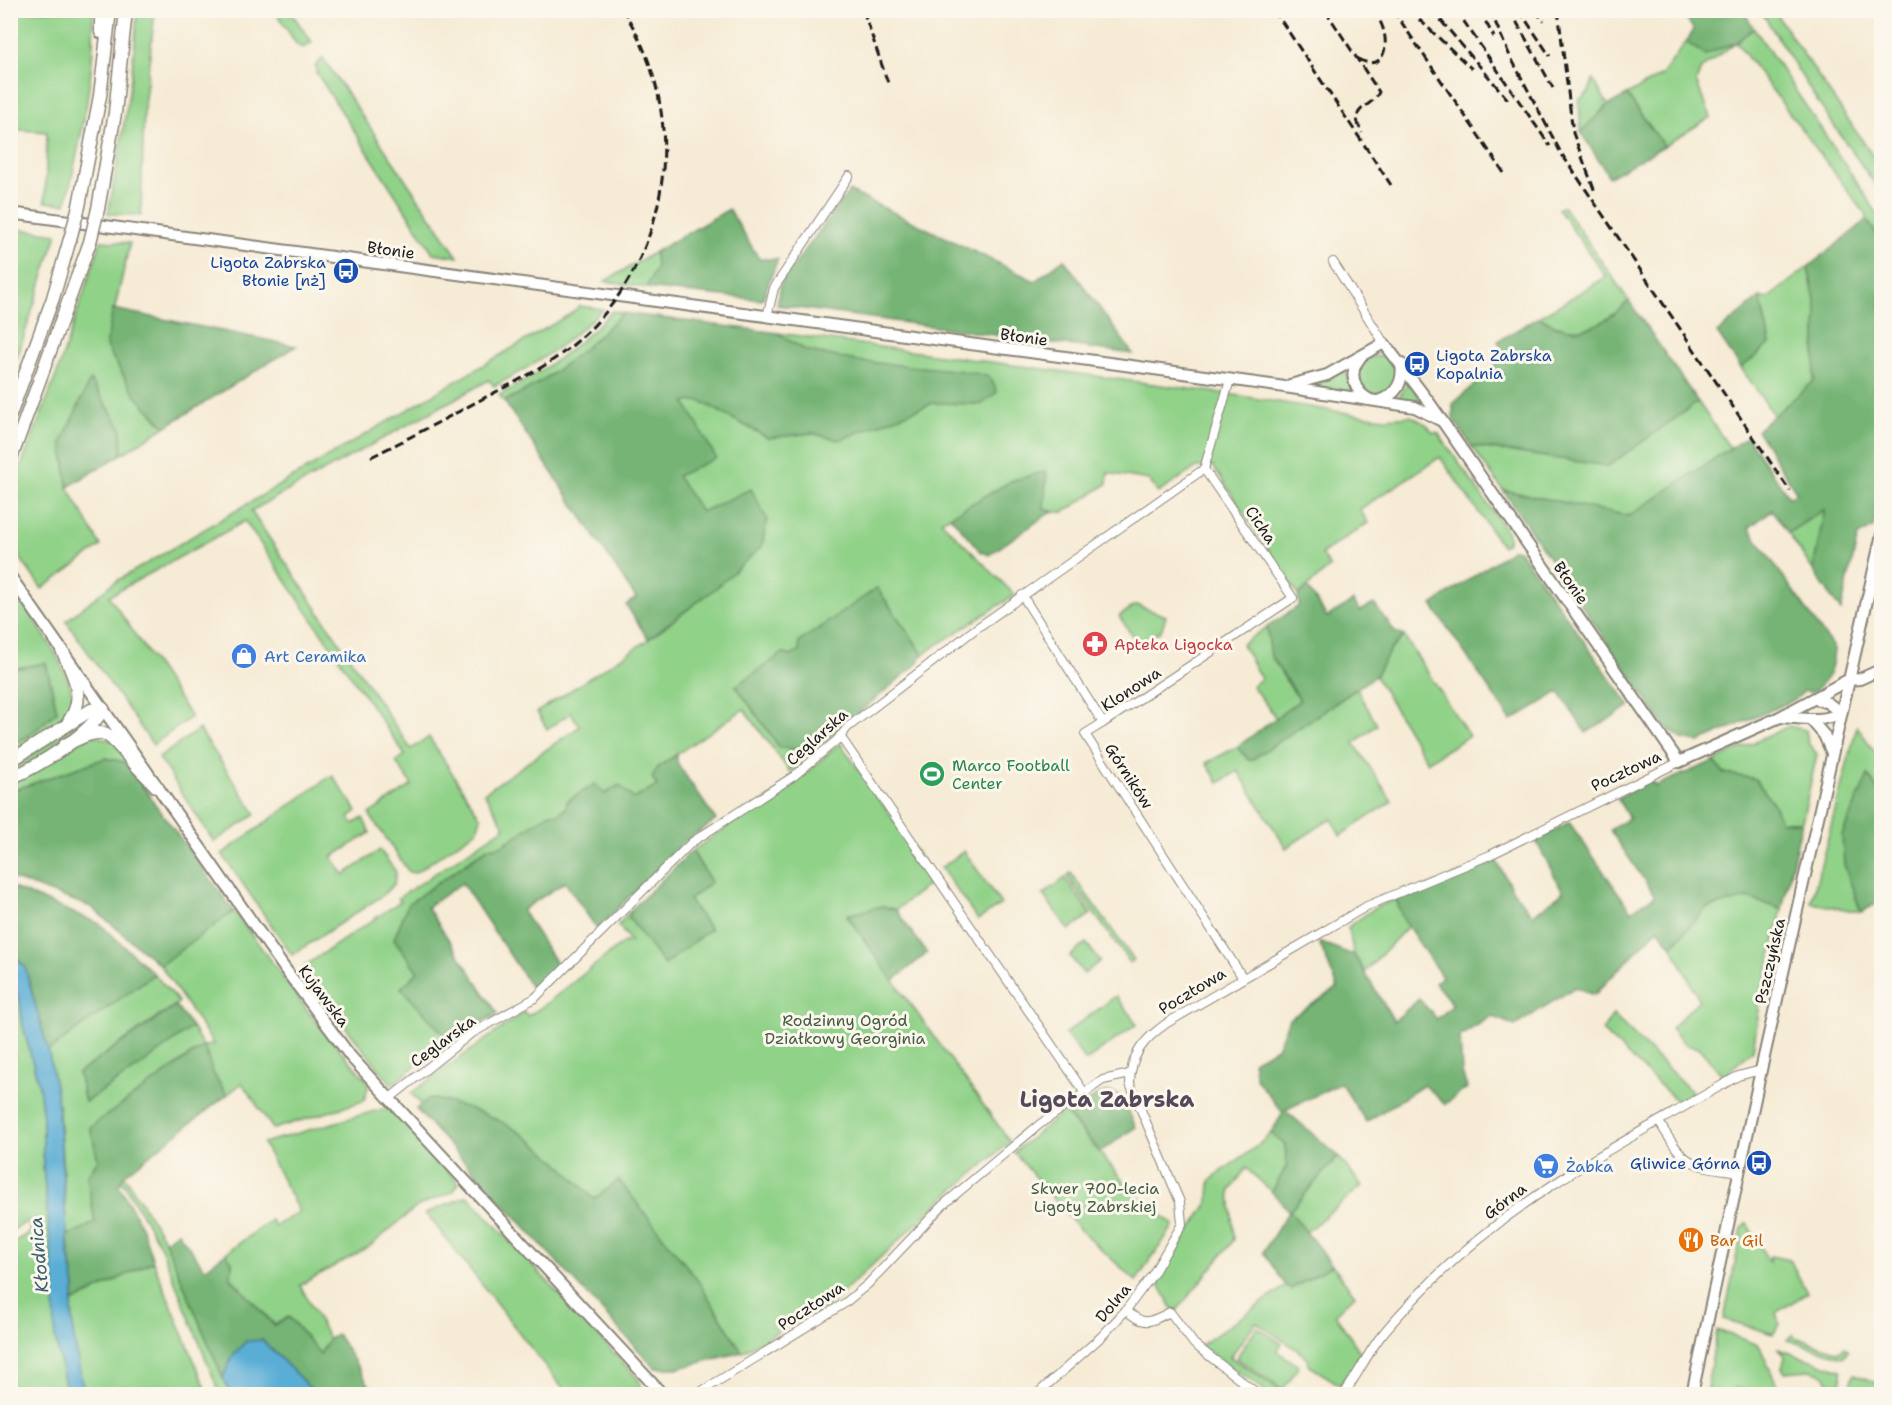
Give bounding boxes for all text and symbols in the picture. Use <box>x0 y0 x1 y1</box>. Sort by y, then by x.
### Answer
street label: Błonie <box>366 236 416 264</box>
place label: Ligota Zabrska Błonie [nż] <box>210 252 326 291</box>
bus stop icon: Ligota Zabrska Błonie [nż] <box>331 256 361 286</box>
street label: Błonie <box>999 323 1049 351</box>
place label: Ligota Zabrska Kopalnia <box>1436 345 1552 384</box>
bus stop icon: Ligota Zabrska Kopalnia <box>1402 349 1432 379</box>
street label: Cicha <box>1241 502 1281 548</box>
street label: Błonie <box>1549 557 1593 609</box>
pharmacy icon: Apteka Ligocka <box>1080 629 1110 659</box>
place label: Apteka Ligocka <box>1114 634 1233 655</box>
shop icon: Art Ceramika <box>229 641 259 671</box>
place label: Art Ceramika <box>264 646 366 667</box>
street label: Klonowa <box>1097 662 1165 716</box>
street label: Ceglarska <box>782 704 852 770</box>
street label: Górników <box>1100 739 1158 813</box>
street label: Pocztowa <box>1588 746 1664 796</box>
place label: Marco Football Center <box>952 755 1070 794</box>
sports icon: Marco Football Center <box>917 759 947 789</box>
street label: Pszczyńska <box>1750 916 1790 1006</box>
street label: Kujawska <box>294 961 354 1031</box>
street label: Pocztowa <box>1154 963 1230 1019</box>
street label: Ceglarska <box>406 1010 480 1072</box>
park label: Rodzinny Ogród Działkowy Georginia <box>765 1010 926 1049</box>
district label: Ligota Zabrska <box>1020 1085 1194 1114</box>
bus stop icon: Gliwice Górna <box>1744 1148 1774 1178</box>
supermarket icon: Żabka <box>1531 1151 1561 1181</box>
place label: Gliwice Górna <box>1630 1153 1740 1174</box>
place label: Żabka <box>1566 1156 1613 1177</box>
park label: Skwer 700-lecia Ligoty Zabrskiej <box>1031 1178 1159 1217</box>
street label: Górna <box>1479 1178 1531 1224</box>
water label: Kłodnica <box>24 1216 54 1294</box>
restaurant icon: Bar Gil <box>1676 1225 1706 1255</box>
place label: Bar Gil <box>1710 1230 1764 1251</box>
street label: Pocztowa <box>774 1277 848 1335</box>
street label: Dolna <box>1091 1279 1135 1327</box>

